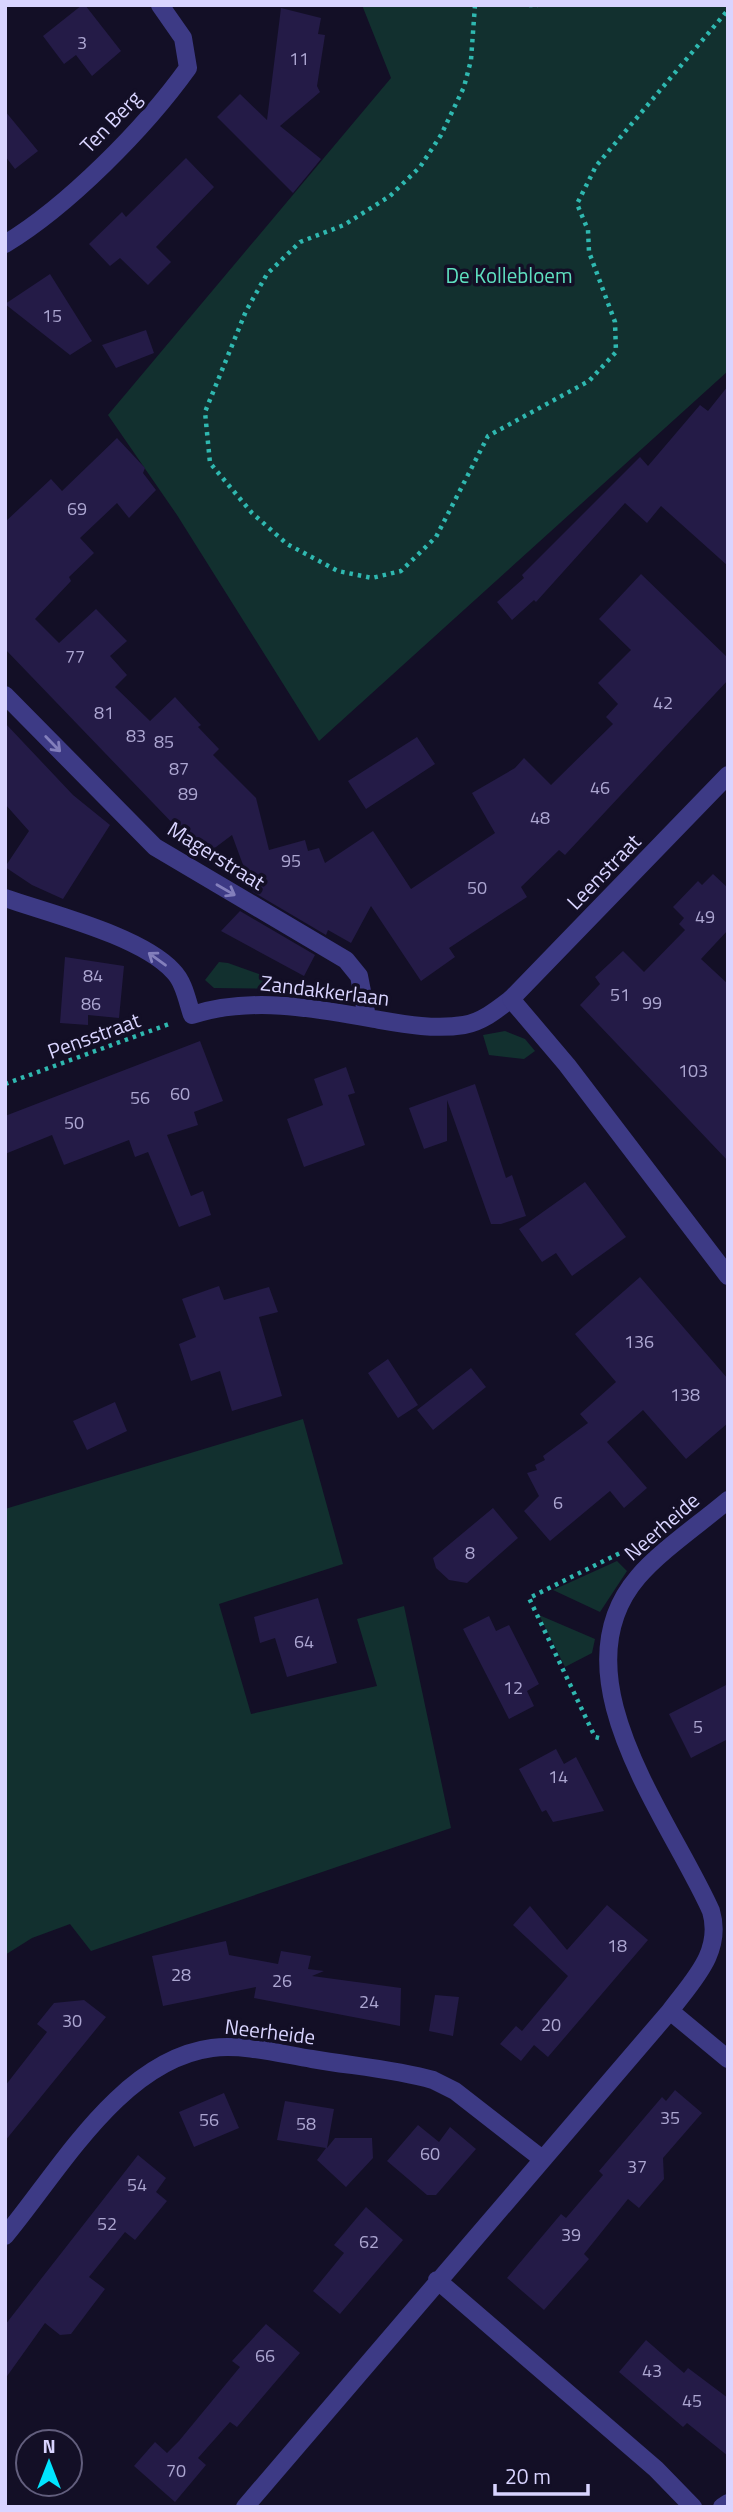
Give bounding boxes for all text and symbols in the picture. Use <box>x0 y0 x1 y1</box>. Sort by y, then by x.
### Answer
house number: 3 <box>77 29 87 56</box>
house number: 11 <box>289 45 309 72</box>
street label: Ten Berg <box>72 82 149 160</box>
park label: De Kollebloem <box>446 259 572 291</box>
house number: 15 <box>42 302 62 329</box>
house number: 69 <box>67 495 87 522</box>
house number: 77 <box>65 643 85 670</box>
house number: 42 <box>653 689 673 716</box>
house number: 81 <box>94 699 114 726</box>
house number: 83 <box>126 722 146 749</box>
house number: 85 <box>154 728 174 755</box>
one-way arrow <box>44 735 61 752</box>
house number: 87 <box>169 755 189 782</box>
house number: 46 <box>590 774 610 801</box>
house number: 89 <box>178 780 198 807</box>
house number: 48 <box>530 804 550 831</box>
street label: Magerstraat <box>162 813 272 898</box>
street label: Leenstraat <box>559 825 648 917</box>
house number: 95 <box>281 847 301 874</box>
house number: 50 <box>467 874 487 901</box>
one-way arrow <box>215 883 235 897</box>
house number: 49 <box>695 903 715 930</box>
one-way arrow <box>148 952 167 966</box>
house number: 84 <box>83 962 103 989</box>
street label: Zandakkerlaan <box>259 966 391 1014</box>
house number: 51 <box>610 981 630 1008</box>
house number: 99 <box>642 989 662 1016</box>
house number: 86 <box>81 990 101 1017</box>
street label: Pensstraat <box>43 1003 145 1067</box>
house number: 103 <box>678 1057 708 1084</box>
house number: 60 <box>170 1080 190 1107</box>
house number: 56 <box>130 1084 150 1111</box>
house number: 50 <box>64 1109 84 1136</box>
house number: 136 <box>624 1328 654 1355</box>
house number: 138 <box>670 1381 700 1408</box>
street label: Neerheide <box>617 1484 706 1568</box>
house number: 6 <box>553 1489 563 1516</box>
house number: 8 <box>465 1539 475 1566</box>
house number: 64 <box>294 1628 314 1655</box>
house number: 12 <box>503 1674 523 1701</box>
house number: 5 <box>693 1713 703 1740</box>
house number: 14 <box>548 1763 568 1790</box>
house number: 18 <box>607 1932 627 1959</box>
house number: 28 <box>171 1961 191 1988</box>
house number: 26 <box>272 1967 292 1994</box>
house number: 24 <box>359 1988 379 2015</box>
house number: 30 <box>62 2007 82 2034</box>
street label: Neerheide <box>223 2010 317 2052</box>
house number: 20 <box>541 2011 561 2038</box>
house number: 35 <box>660 2104 680 2131</box>
house number: 56 <box>199 2106 219 2133</box>
house number: 58 <box>296 2110 316 2137</box>
house number: 60 <box>420 2140 440 2167</box>
house number: 37 <box>627 2153 647 2180</box>
house number: 54 <box>127 2171 147 2198</box>
house number: 52 <box>97 2210 117 2237</box>
house number: 39 <box>561 2221 581 2248</box>
house number: 62 <box>359 2228 379 2255</box>
house number: 66 <box>255 2342 275 2369</box>
house number: 43 <box>642 2357 662 2384</box>
house number: 45 <box>682 2387 702 2414</box>
north arrow <box>14 2428 84 2498</box>
text: N <box>42 2431 56 2460</box>
scale bar <box>495 2452 588 2496</box>
house number: 70 <box>166 2457 186 2484</box>
text: 20 m <box>505 2460 551 2492</box>

